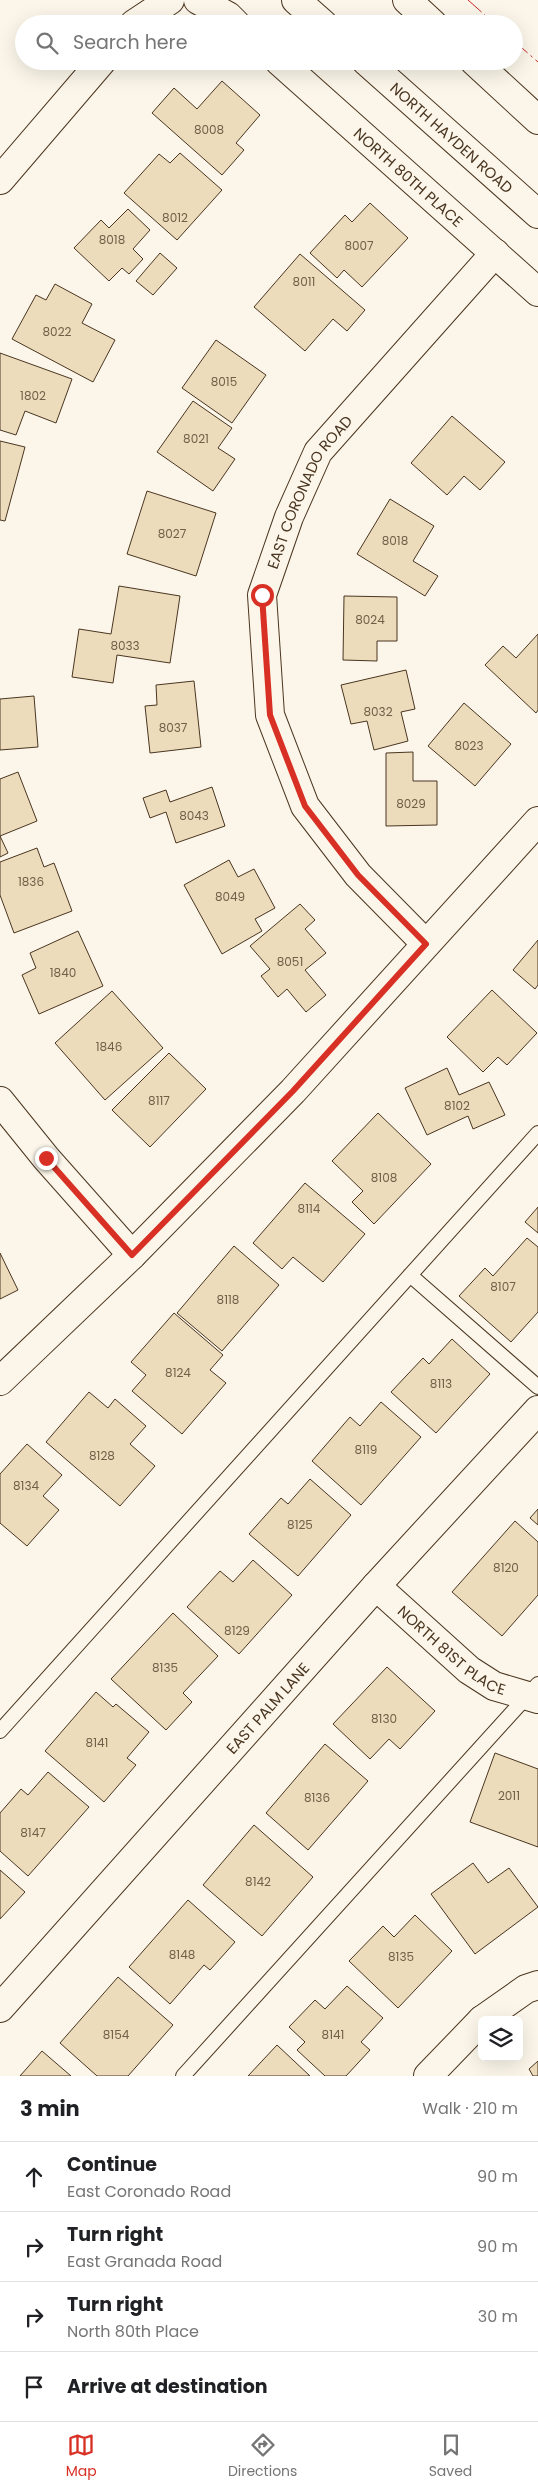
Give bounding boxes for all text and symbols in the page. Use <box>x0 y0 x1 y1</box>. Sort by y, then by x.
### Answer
search box <box>15 15 523 70</box>
icon: search <box>33 29 61 57</box>
text: Search here <box>73 29 187 56</box>
street label: NORTH HAYDEN ROAD <box>386 77 518 198</box>
house number: 8008 <box>194 121 224 138</box>
street label: NORTH 80TH PLACE <box>350 122 468 231</box>
house number: 8012 <box>162 209 188 226</box>
house number: 8018 <box>99 231 125 248</box>
house number: 8007 <box>344 237 374 254</box>
house number: 8011 <box>293 273 315 290</box>
house number: 8022 <box>43 323 72 340</box>
house number: 8015 <box>211 373 237 390</box>
house number: 1802 <box>20 387 46 404</box>
street label: EAST CORONADO ROAD <box>261 410 357 572</box>
house number: 8021 <box>183 430 209 447</box>
house number: 8027 <box>158 525 187 542</box>
house number: 8018 <box>382 532 408 549</box>
route start <box>251 584 274 607</box>
house number: 8024 <box>355 611 385 628</box>
house number: 8033 <box>110 637 140 654</box>
house number: 8032 <box>363 703 393 720</box>
house number: 8037 <box>159 719 188 736</box>
house number: 8023 <box>454 737 484 754</box>
house number: 8029 <box>396 795 426 812</box>
house number: 8043 <box>179 807 209 824</box>
house number: 1836 <box>18 873 44 890</box>
house number: 8049 <box>215 888 245 905</box>
house number: 8051 <box>277 953 303 970</box>
house number: 1840 <box>50 964 76 981</box>
house number: 1846 <box>96 1038 122 1055</box>
house number: 8117 <box>148 1092 170 1109</box>
house number: 8102 <box>444 1097 470 1114</box>
route end <box>35 1147 58 1170</box>
house number: 8108 <box>371 1169 397 1186</box>
house number: 8114 <box>298 1200 321 1217</box>
house number: 8107 <box>490 1278 516 1295</box>
house number: 8118 <box>217 1291 239 1308</box>
house number: 8124 <box>165 1364 191 1381</box>
house number: 8113 <box>430 1375 452 1392</box>
house number: 8119 <box>355 1441 377 1458</box>
house number: 8128 <box>89 1447 115 1464</box>
house number: 8134 <box>13 1477 39 1494</box>
house number: 8125 <box>287 1516 313 1533</box>
house number: 8120 <box>493 1559 519 1576</box>
street label: NORTH 81ST PLACE <box>394 1600 508 1699</box>
house number: 8129 <box>224 1622 250 1639</box>
street label: EAST PALM LANE <box>221 1658 314 1758</box>
house number: 8135 <box>152 1659 178 1676</box>
house number: 8130 <box>371 1710 397 1727</box>
house number: 8141 <box>86 1734 108 1751</box>
house number: 2011 <box>498 1787 520 1804</box>
house number: 8136 <box>304 1789 330 1806</box>
house number: 8147 <box>20 1824 46 1841</box>
house number: 8142 <box>245 1873 271 1890</box>
house number: 8148 <box>169 1946 195 1963</box>
house number: 8135 <box>388 1948 414 1965</box>
map controls <box>478 2016 523 2061</box>
button: layers <box>478 2016 523 2061</box>
house number: 8154 <box>103 2026 130 2043</box>
house number: 8141 <box>322 2026 344 2043</box>
text: 3 min <box>20 2094 80 2123</box>
text: Walk · 210 m <box>422 2097 518 2120</box>
text: Continue <box>67 2151 157 2178</box>
icon: ahead <box>20 2163 48 2191</box>
text: 90 m <box>477 2165 518 2188</box>
text: East Coronado Road <box>67 2180 231 2203</box>
text: Turn right <box>67 2221 163 2248</box>
icon: right <box>20 2233 48 2261</box>
text: 90 m <box>477 2235 518 2258</box>
text: East Granada Road <box>67 2250 222 2273</box>
text: Turn right <box>67 2291 163 2318</box>
icon: right <box>20 2303 48 2331</box>
text: 30 m <box>478 2305 518 2328</box>
text: North 80th Place <box>67 2320 199 2343</box>
icon: arrive <box>20 2373 48 2401</box>
text: Arrive at destination <box>67 2373 268 2400</box>
tab: Map <box>66 2431 97 2482</box>
tab: Directions <box>228 2431 297 2482</box>
tab: Saved <box>429 2431 472 2482</box>

